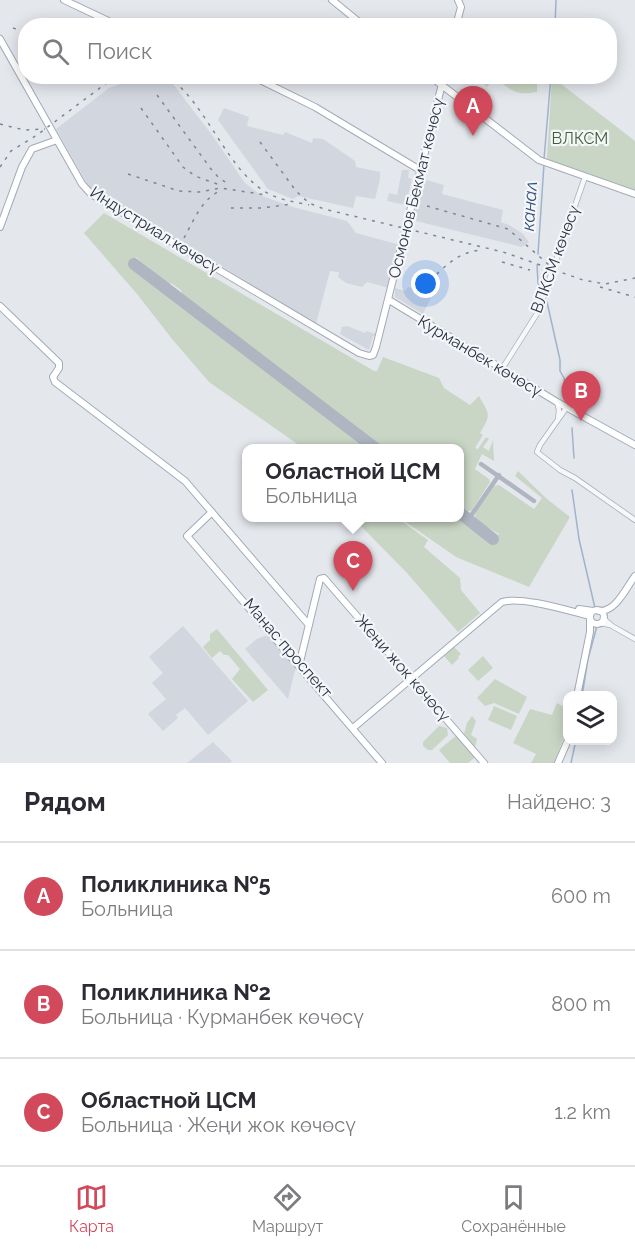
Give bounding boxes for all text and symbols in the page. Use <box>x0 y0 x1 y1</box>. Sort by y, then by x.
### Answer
search box <box>18 18 617 84</box>
icon: search <box>39 35 72 68</box>
text: Поиск <box>87 38 152 64</box>
pin: A <box>454 86 492 136</box>
street label: Осмонов Бекмат көчөсү <box>384 95 448 280</box>
park label: ВЛКСМ <box>552 129 608 148</box>
water label: канал <box>517 180 541 232</box>
street label: Индустриал көчөсү <box>87 182 224 278</box>
street label: ВЛКСМ көчөсү <box>527 202 583 316</box>
your location <box>411 269 440 298</box>
street label: Курманбек көчөсү <box>415 311 546 401</box>
pin: B <box>562 372 600 421</box>
popup <box>242 444 464 522</box>
text: Областной ЦСМ <box>265 458 441 484</box>
text: Больница <box>265 484 357 508</box>
pin: C <box>334 542 372 591</box>
street label: Манас проспект <box>240 594 337 702</box>
street label: Жеңи жок көчөсү <box>352 611 455 726</box>
map controls <box>563 691 617 745</box>
button: layers <box>563 691 617 745</box>
text: Рядом <box>24 787 106 817</box>
text: Найдено: 3 <box>507 790 611 814</box>
text: Поликлиника №5 <box>81 871 271 897</box>
text: A <box>37 884 50 908</box>
text: 600 m <box>551 884 611 908</box>
text: Больница <box>81 897 173 921</box>
text: Поликлиника №2 <box>81 979 271 1005</box>
text: B <box>37 992 50 1016</box>
text: 800 m <box>551 992 611 1016</box>
text: Больница · Курманбек көчөсү <box>81 1005 364 1029</box>
text: Областной ЦСМ <box>81 1087 257 1113</box>
text: C <box>37 1100 50 1124</box>
text: 1.2 km <box>554 1100 611 1124</box>
text: Больница · Жеңи жок көчөсү <box>81 1113 356 1137</box>
tab: Карта <box>69 1181 114 1236</box>
tab: Маршрут <box>252 1181 323 1236</box>
tab: Сохранённые <box>461 1181 566 1236</box>

